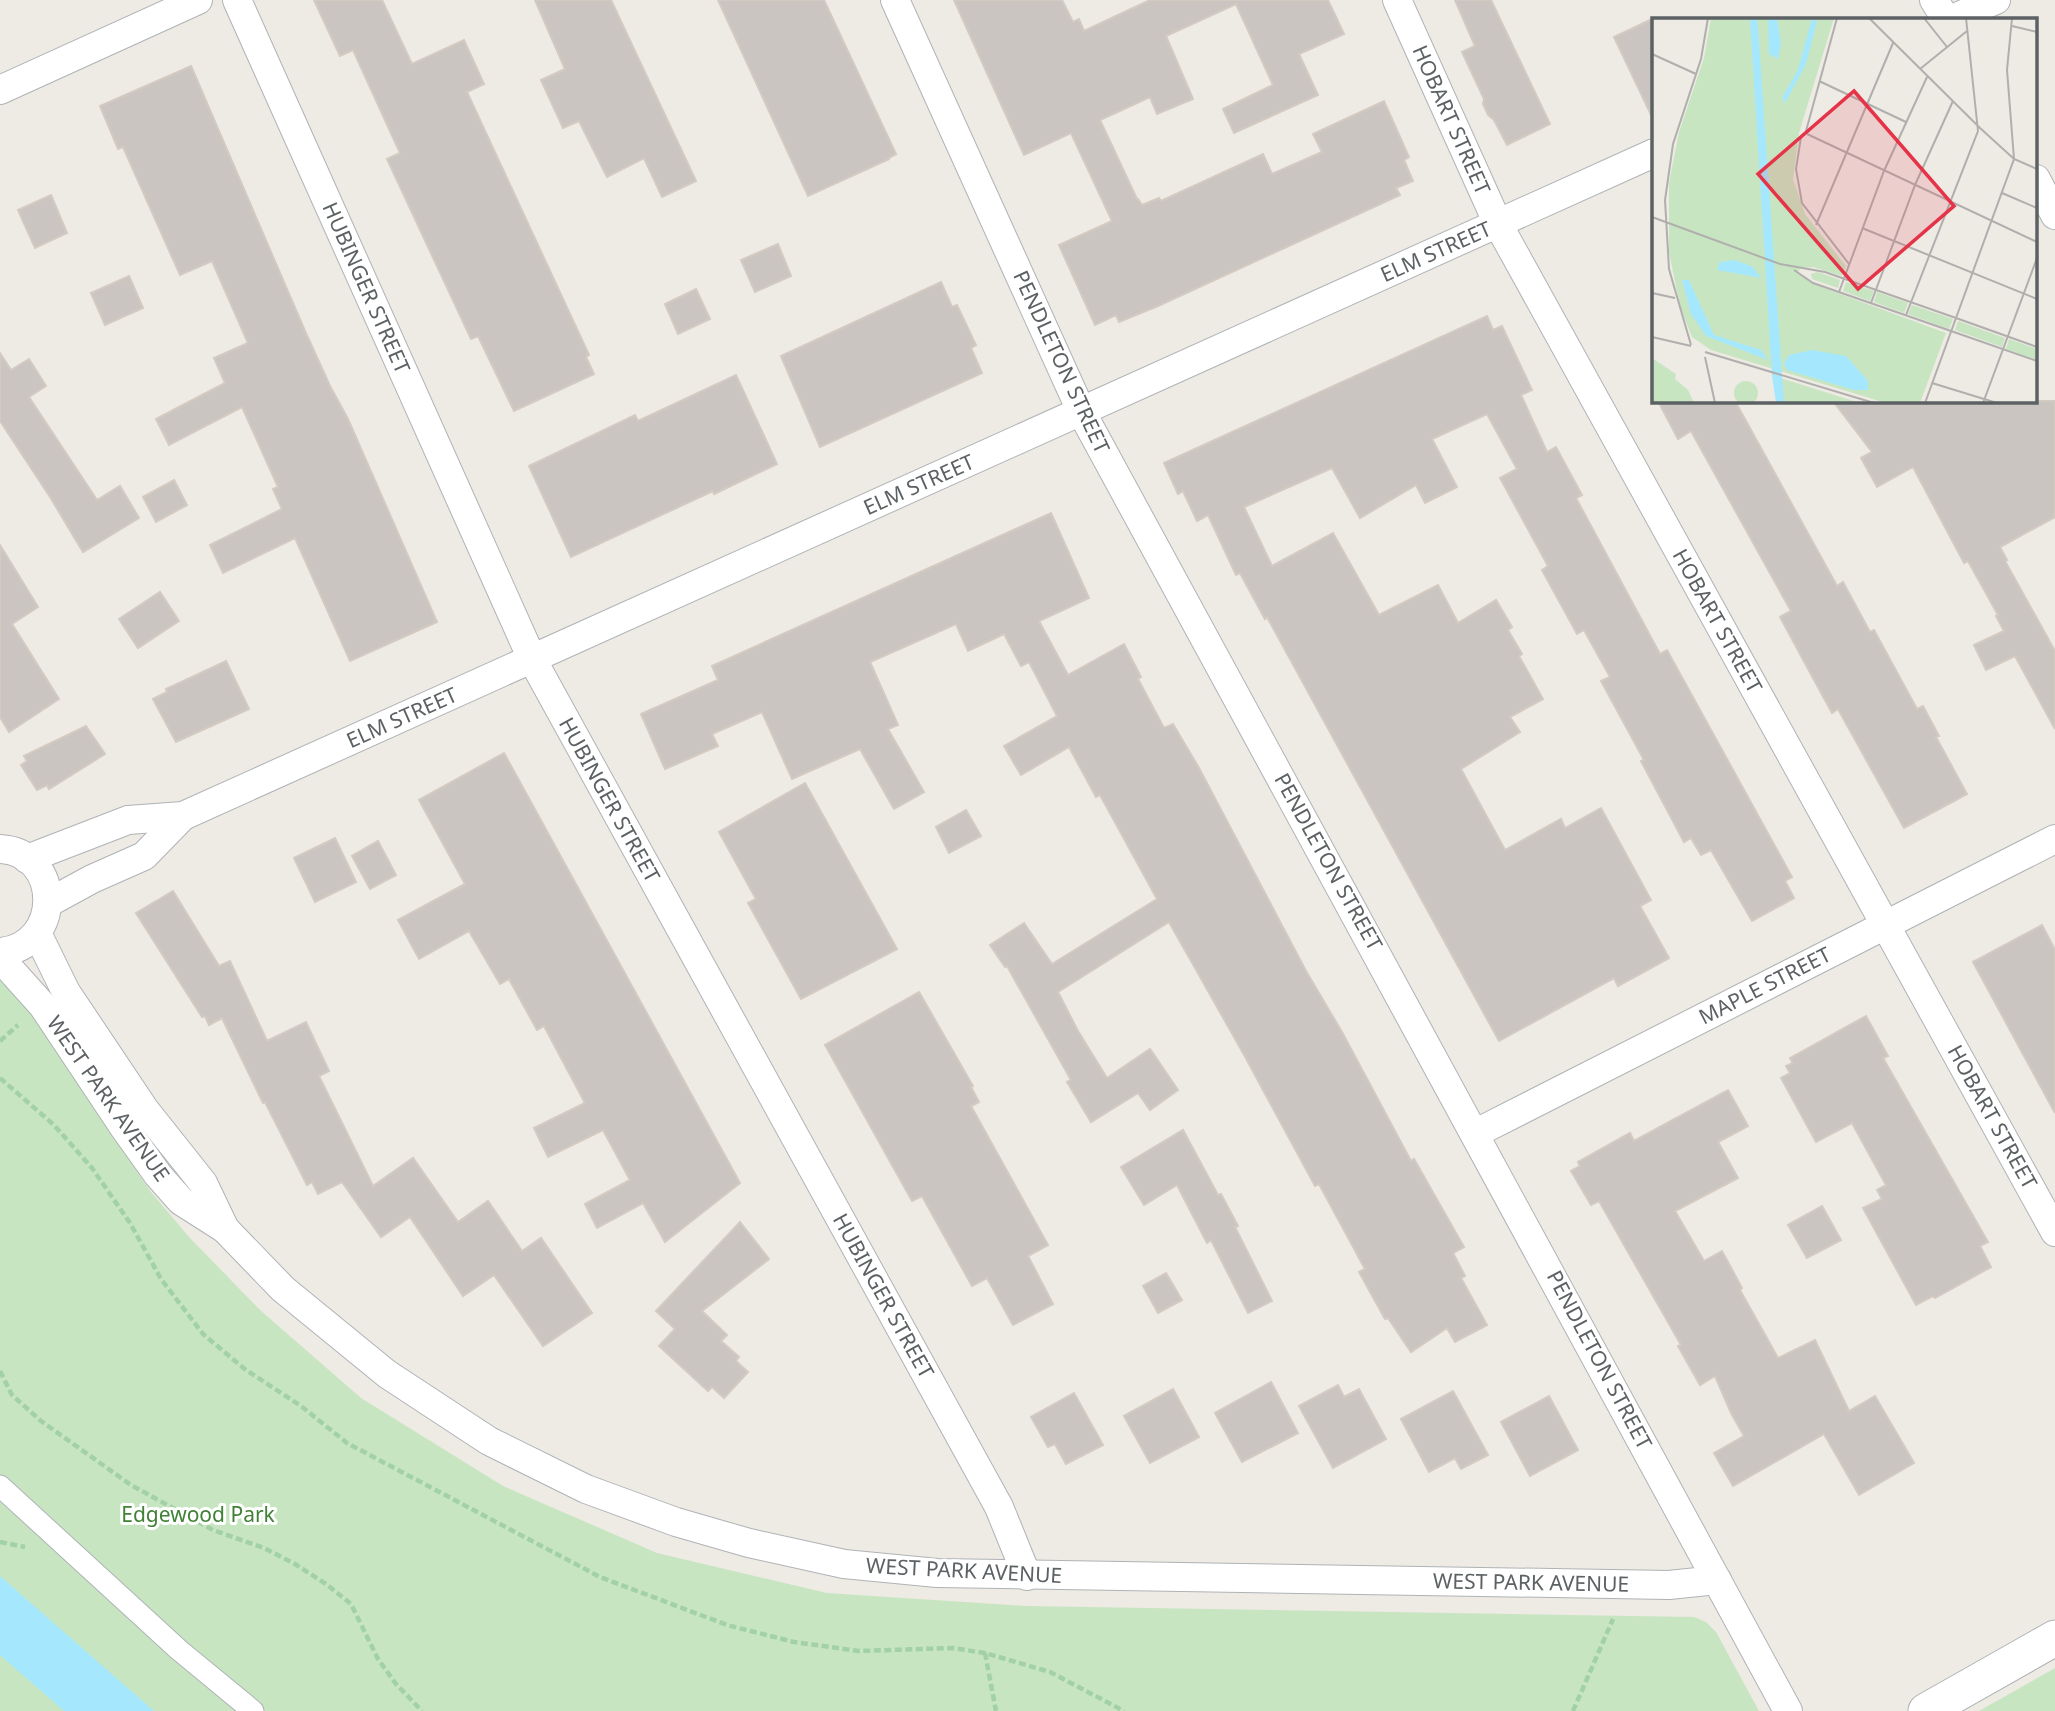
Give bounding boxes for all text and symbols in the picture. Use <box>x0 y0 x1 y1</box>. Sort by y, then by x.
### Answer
inset map <box>1652 18 2038 402</box>
street label: HOBART STREET <box>1406 41 1497 199</box>
street label: HUBINGER STREET <box>317 198 417 378</box>
street label: ELM STREET <box>1376 214 1496 288</box>
street label: PENDLETON STREET <box>1007 266 1117 458</box>
street label: ELM STREET <box>859 447 979 521</box>
street label: HOBART STREET <box>1667 544 1769 698</box>
street label: ELM STREET <box>342 680 462 754</box>
street label: HUBINGER STREET <box>553 712 667 887</box>
street label: PENDLETON STREET <box>1268 768 1389 955</box>
street label: MAPLE STREET <box>1694 940 1836 1030</box>
street label: WEST PARK AVENUE <box>41 1010 177 1187</box>
street label: HOBART STREET <box>1942 1040 2044 1194</box>
street label: HUBINGER STREET <box>827 1208 941 1383</box>
street label: PENDLETON STREET <box>1541 1265 1659 1454</box>
park label: Edgewood Park <box>121 1500 276 1528</box>
street label: WEST PARK AVENUE <box>865 1551 1063 1589</box>
street label: WEST PARK AVENUE <box>1433 1566 1629 1598</box>

